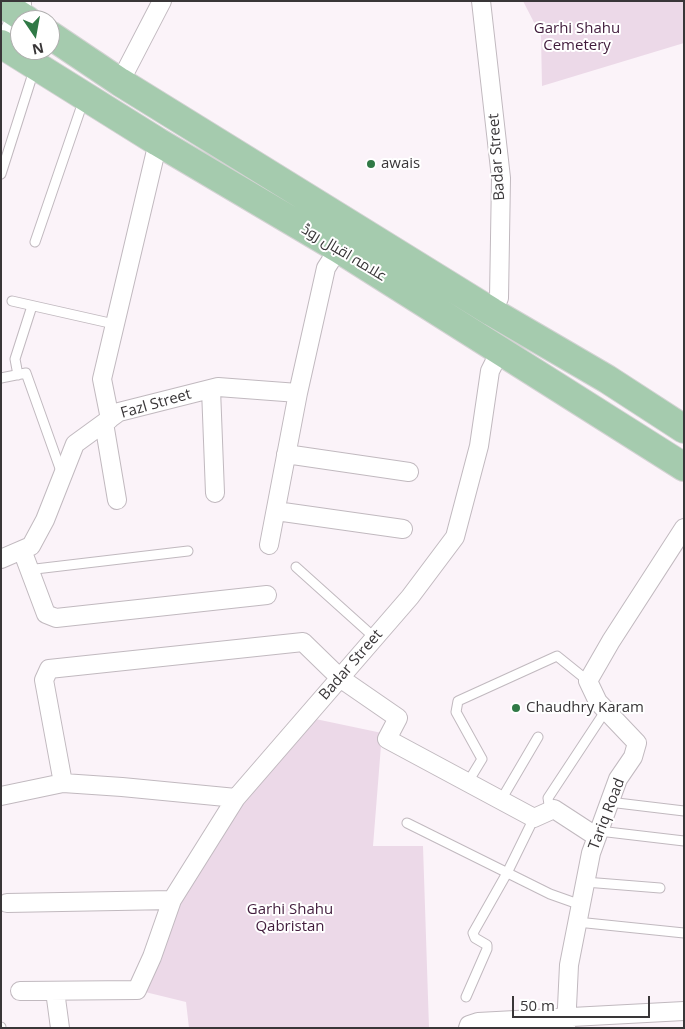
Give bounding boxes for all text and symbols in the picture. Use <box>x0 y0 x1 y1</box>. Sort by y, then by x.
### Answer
north arrow <box>10 10 60 60</box>
park label: Garhi Shahu Cemetery <box>534 20 620 55</box>
text: N <box>30 39 46 60</box>
street label: Badar Street <box>485 113 509 201</box>
place label: awais <box>381 155 420 173</box>
marker: awais <box>365 158 377 170</box>
street label: علامہ اقبال روڈ <box>298 220 390 286</box>
street label: Fazl Street <box>119 385 193 423</box>
street label: Badar Street <box>316 626 386 704</box>
place label: Chaudhry Karam <box>526 699 644 717</box>
marker: Chaudhry Karam <box>510 702 522 714</box>
street label: Tariq Road <box>585 776 629 852</box>
park label: Garhi Shahu Qabristan <box>247 901 333 936</box>
scale bar <box>515 986 652 1018</box>
text: 50 m <box>520 995 555 1015</box>

